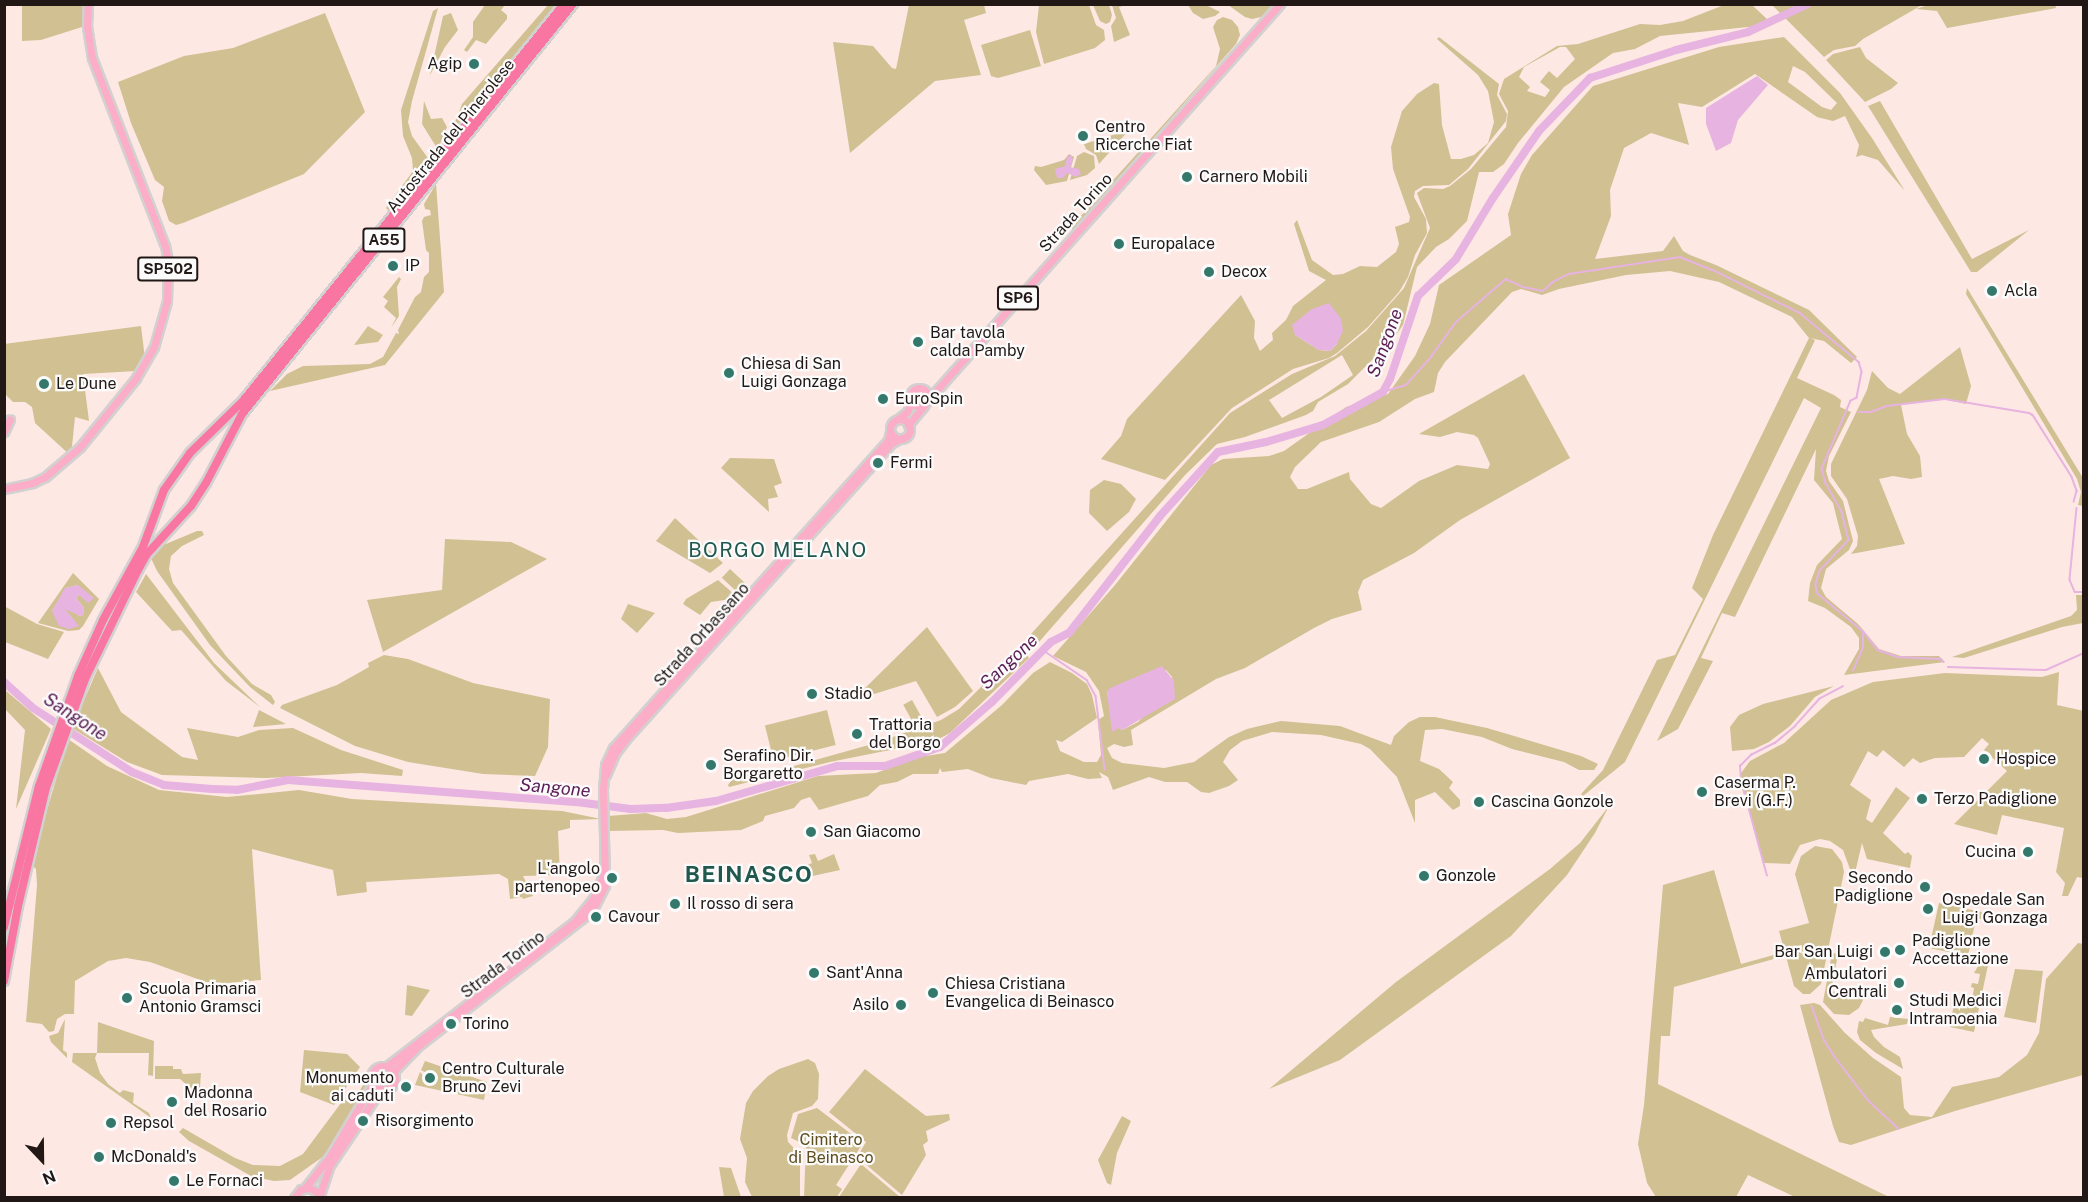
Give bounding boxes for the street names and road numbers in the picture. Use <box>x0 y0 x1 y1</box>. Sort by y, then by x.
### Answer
street label: Autostrada del Pinerolese <box>383 55 519 217</box>
street label: Strada Torino <box>1035 170 1117 256</box>
road number: A55 <box>362 228 406 252</box>
road number: SP502 <box>136 257 200 281</box>
road number: SP6 <box>996 286 1040 310</box>
street label: Strada Orbassano <box>650 579 754 691</box>
street label: Strada Torino <box>457 927 549 1003</box>

